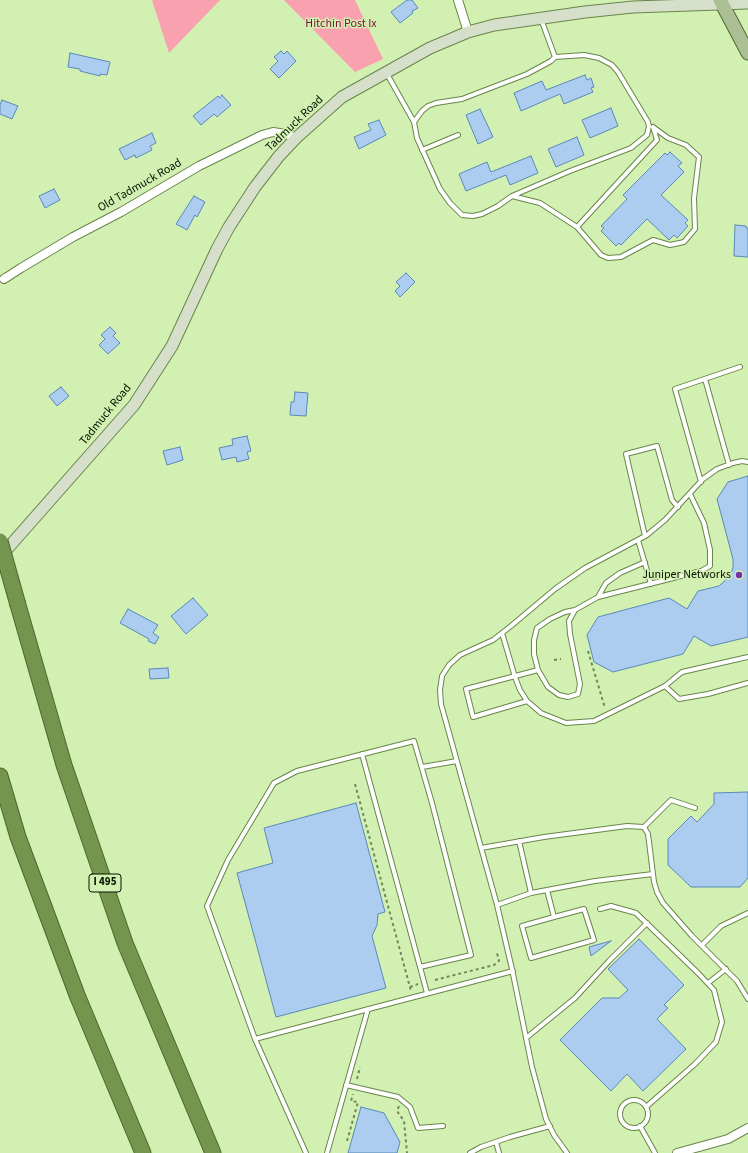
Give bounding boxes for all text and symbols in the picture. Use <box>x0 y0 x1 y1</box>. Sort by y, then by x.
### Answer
park label: Hitchin Post Ix <box>305 17 377 31</box>
street label: Tadmuck Road <box>263 93 327 155</box>
street label: Old Tadmuck Road <box>96 156 184 216</box>
street label: Tadmuck Road <box>77 382 135 448</box>
place label: Juniper Networks <box>642 568 731 582</box>
marker: Juniper Networks <box>734 570 744 580</box>
road number: I 495 <box>89 874 121 892</box>

